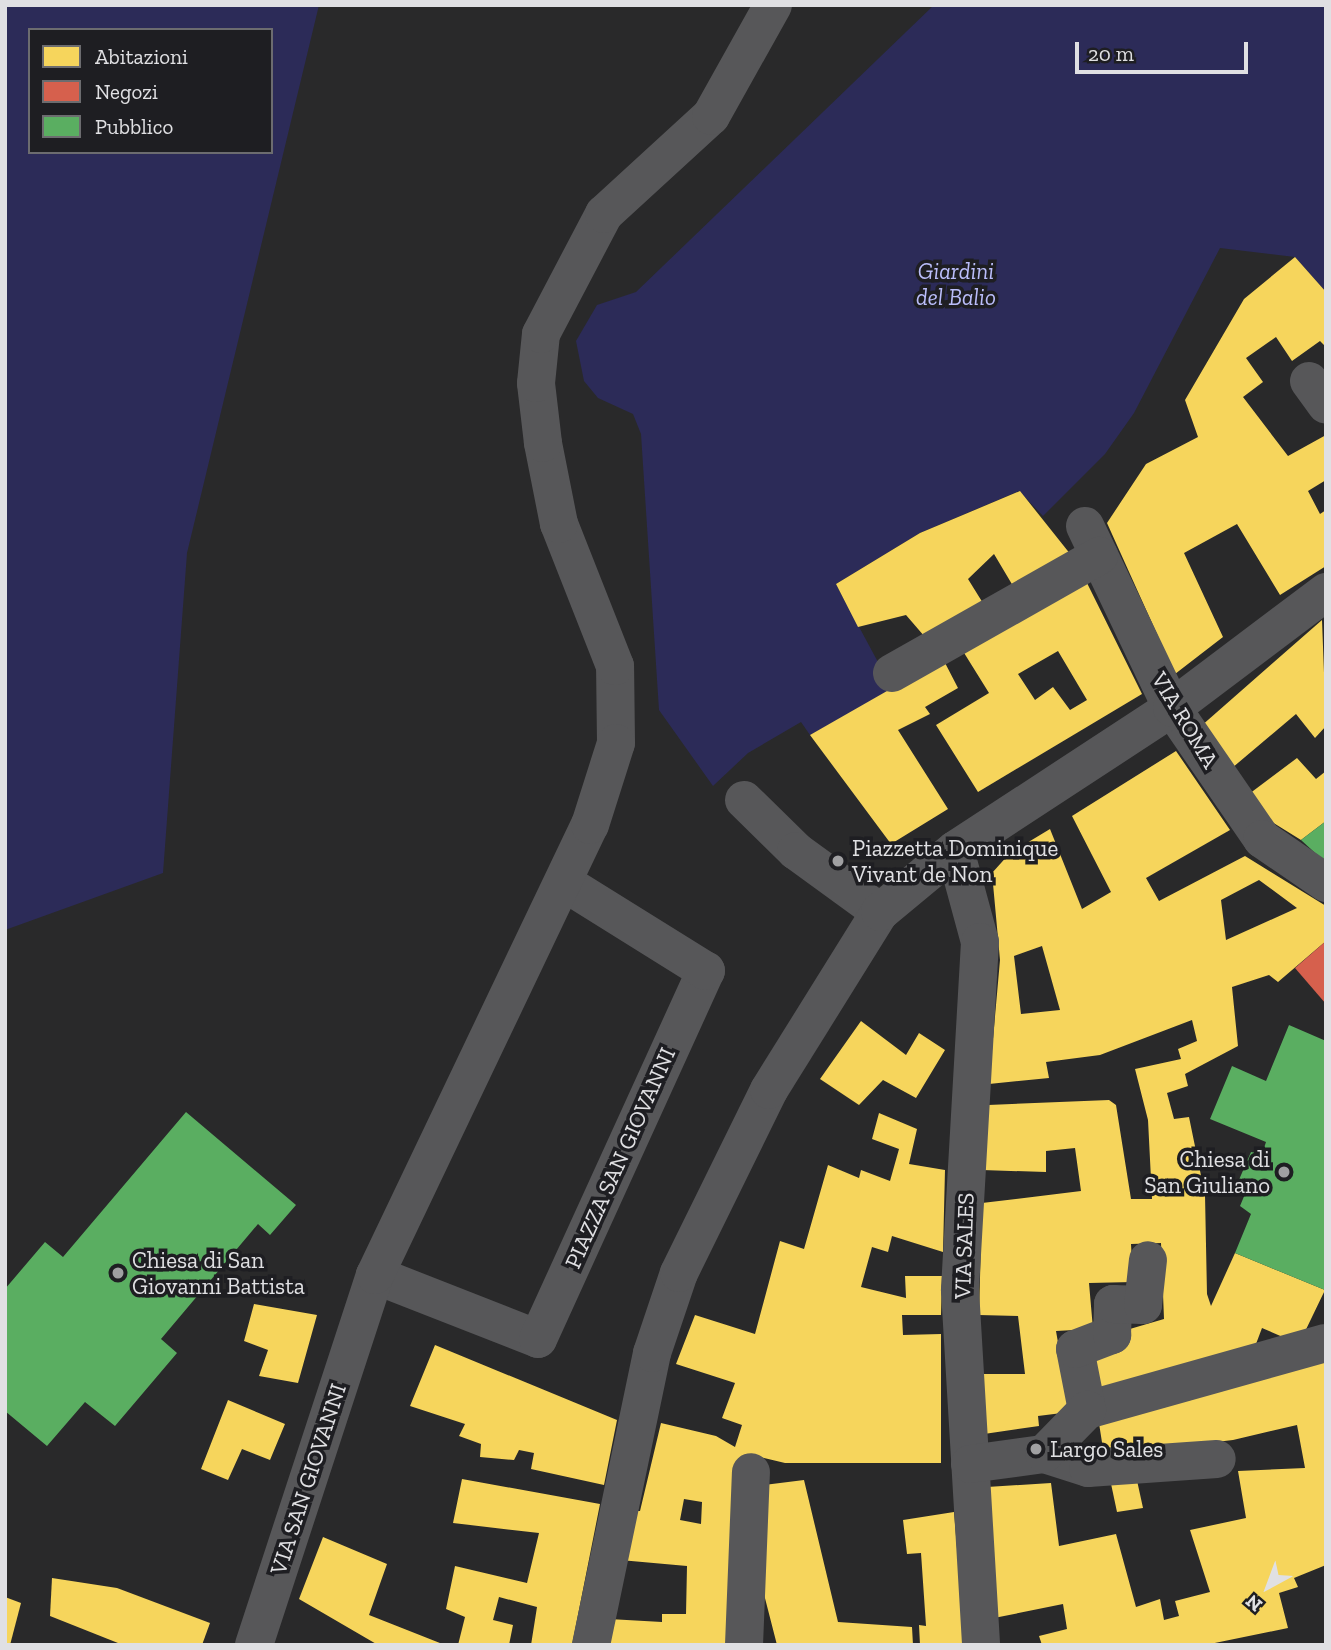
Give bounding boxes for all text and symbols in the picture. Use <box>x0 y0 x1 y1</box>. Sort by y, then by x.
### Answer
legend <box>28 28 273 154</box>
scale bar <box>1079 28 1252 72</box>
text: 20 m <box>1088 41 1134 66</box>
text: Abitazioni <box>95 44 188 69</box>
text: Negozi <box>95 79 158 104</box>
text: Pubblico <box>95 114 173 139</box>
park label: Giardini del Balio <box>916 257 996 311</box>
street label: VIA ROMA <box>1145 667 1225 773</box>
place label: Piazzetta Dominique Vivant de Non <box>852 834 1058 888</box>
marker: Piazzetta Dominique Vivant de Non <box>830 853 846 869</box>
street label: PIAZZA SAN GIOVANNI <box>559 1043 681 1273</box>
place label: Chiesa di San Giuliano <box>1144 1145 1270 1199</box>
marker: Chiesa di San Giuliano <box>1276 1164 1292 1180</box>
street label: VIA SALES <box>948 1192 980 1300</box>
place label: Chiesa di San Giovanni Battista <box>132 1246 305 1300</box>
marker: Chiesa di San Giovanni Battista <box>110 1265 126 1281</box>
street label: VIA SAN GIOVANNI <box>264 1380 352 1578</box>
place label: Largo Sales <box>1050 1435 1163 1463</box>
marker: Largo Sales <box>1028 1441 1044 1457</box>
north arrow <box>1233 1552 1303 1622</box>
text: N <box>1241 1590 1267 1617</box>

